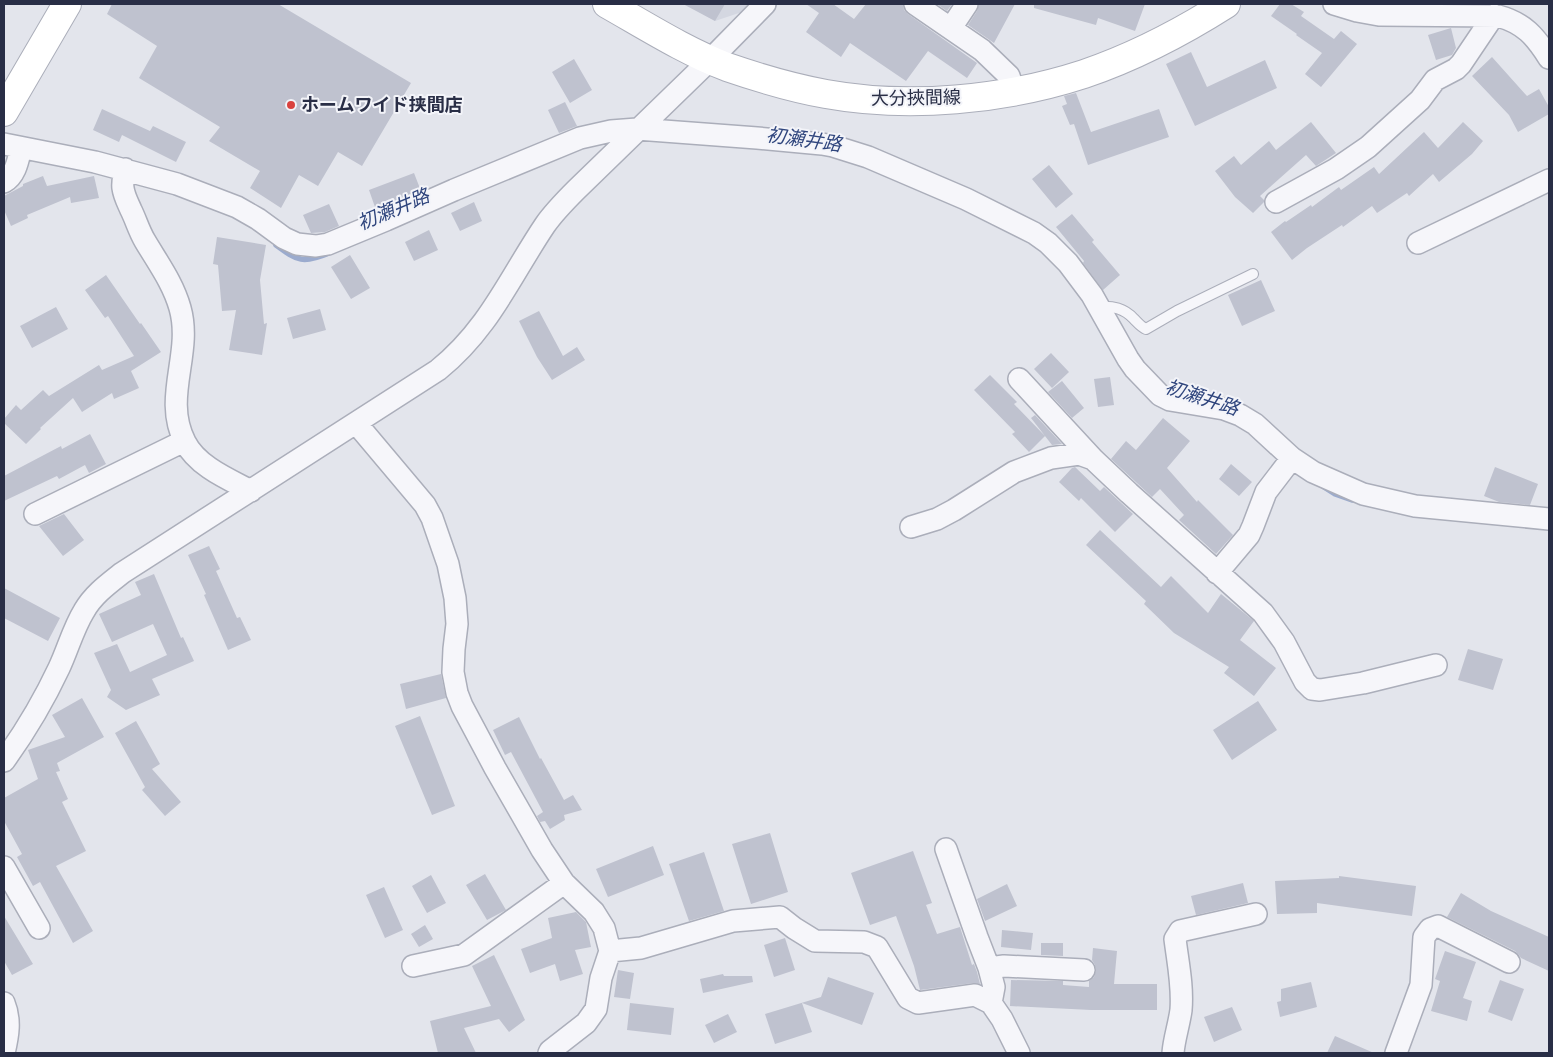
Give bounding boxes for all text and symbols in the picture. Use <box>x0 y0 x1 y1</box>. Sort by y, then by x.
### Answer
street label: 大分挾間線 <box>871 85 961 111</box>
place label: ホームワイド挟間店 <box>301 93 462 117</box>
marker: ホームワイド挟間店 <box>285 99 297 111</box>
water label: 初瀬井路 <box>764 122 845 158</box>
water label: 初瀬井路 <box>353 182 435 237</box>
water label: 初瀬井路 <box>1162 374 1244 423</box>

